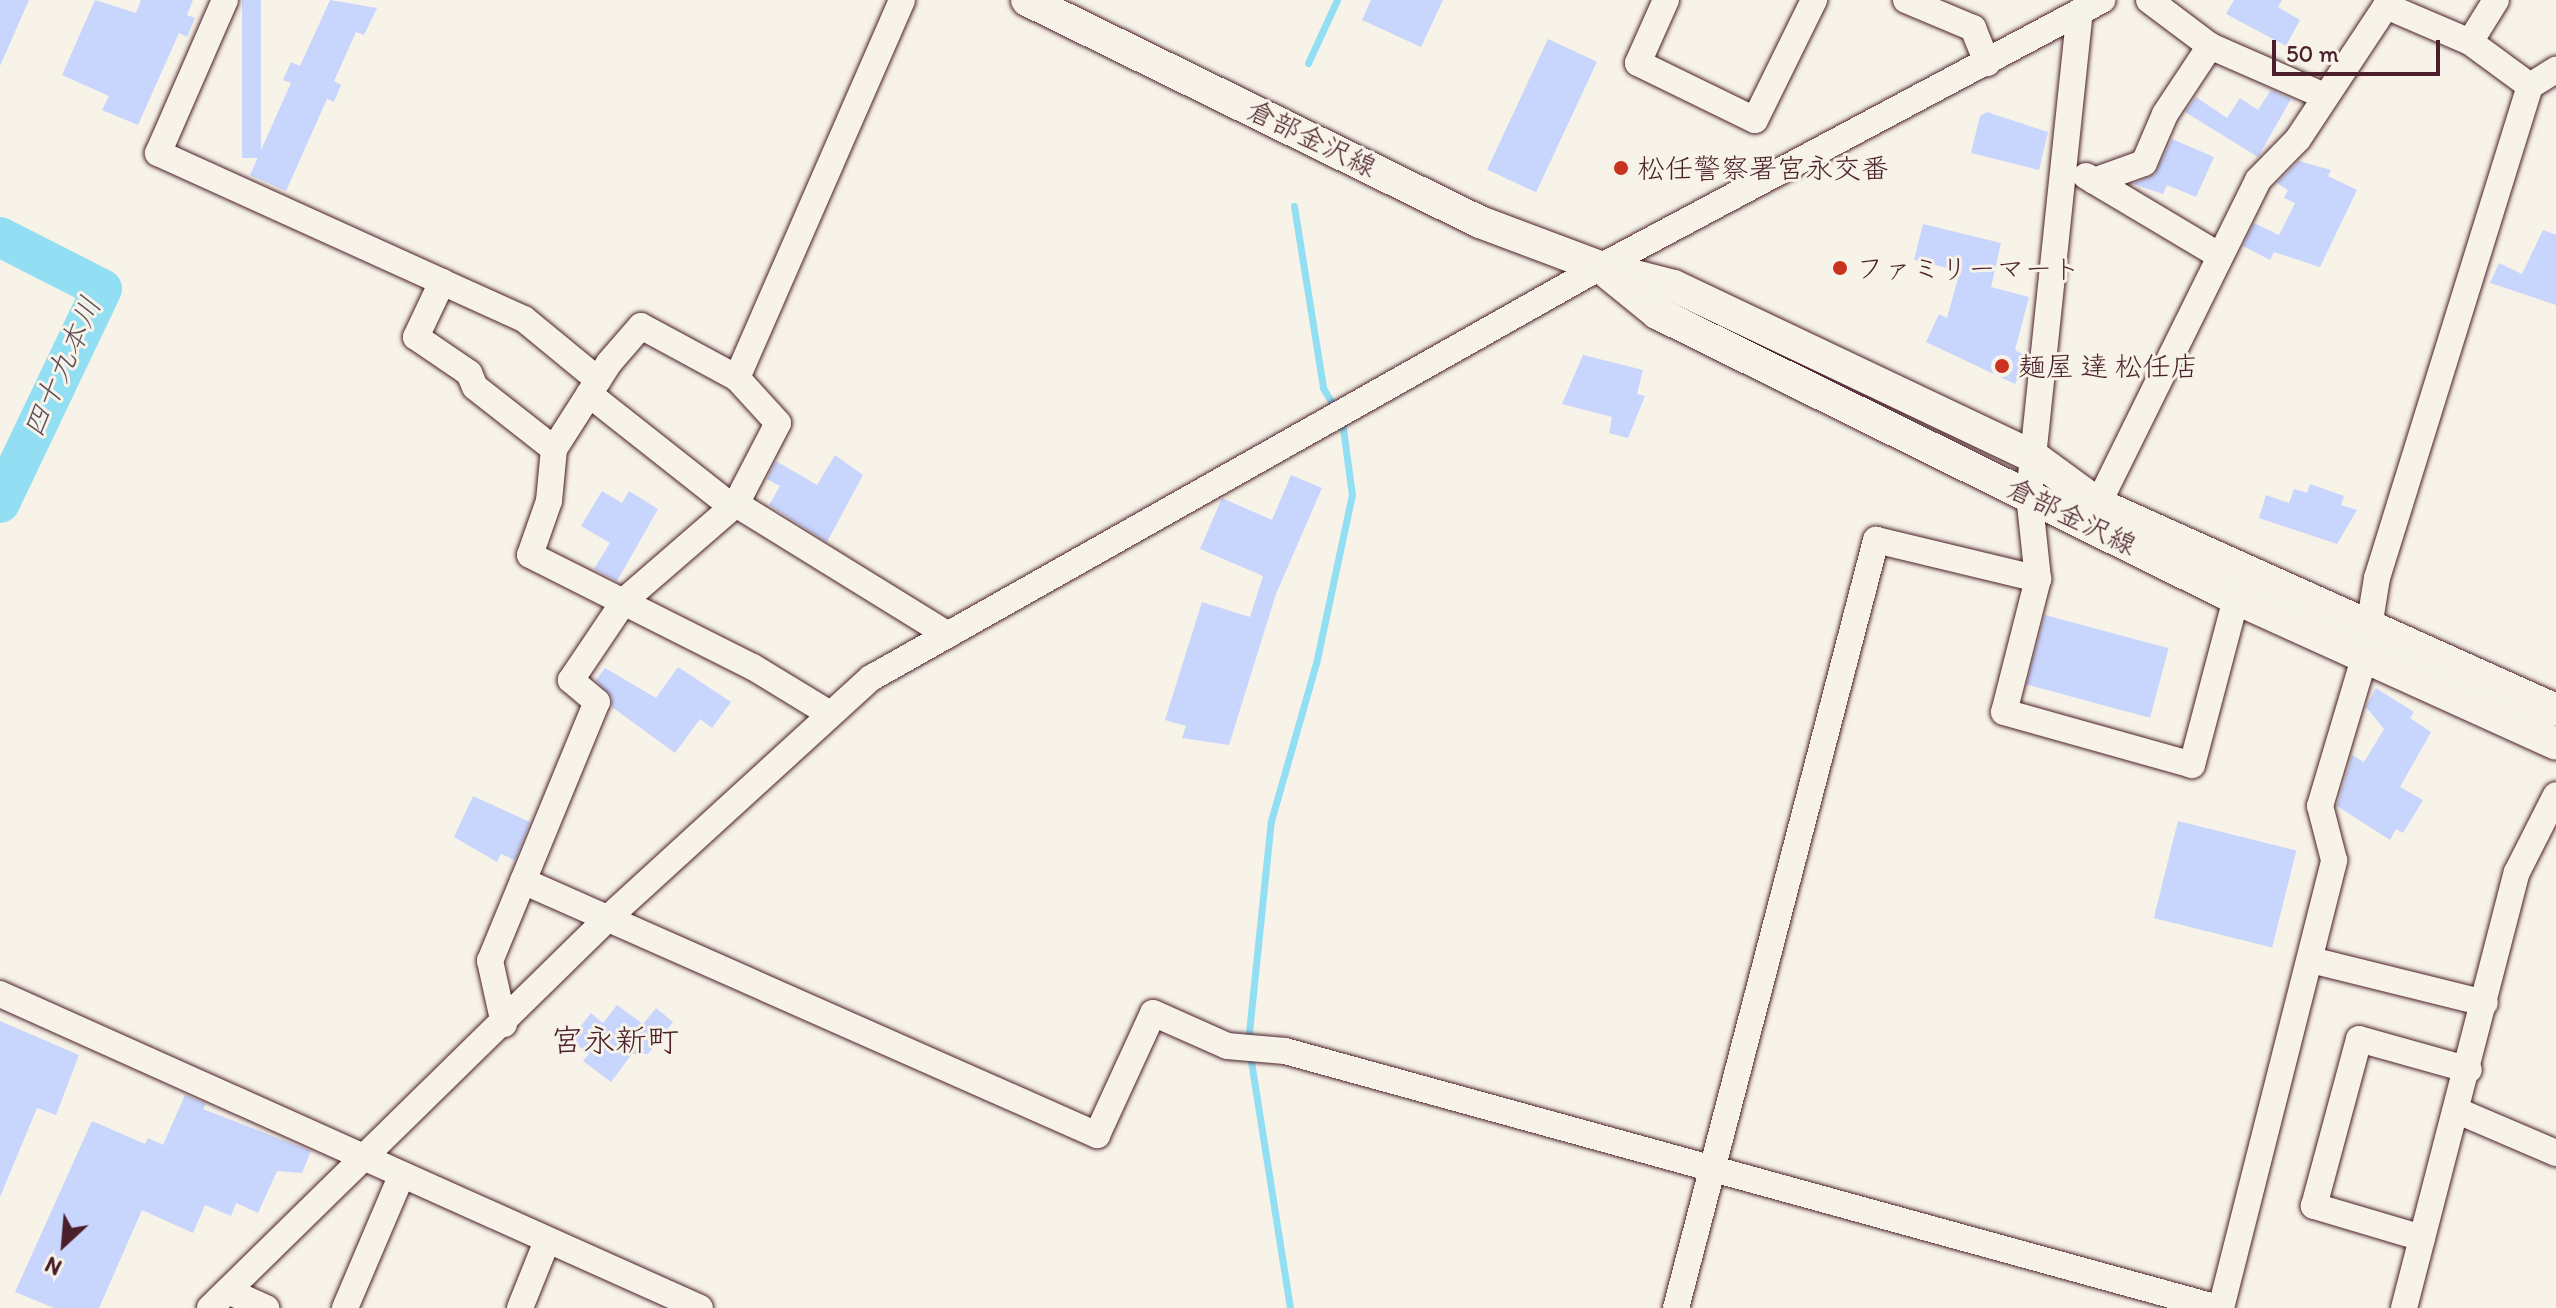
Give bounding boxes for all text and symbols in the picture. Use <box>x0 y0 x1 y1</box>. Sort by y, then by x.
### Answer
scale bar <box>2276 24 2444 74</box>
text: 50 m <box>2286 39 2339 68</box>
street label: 倉部金沢線 <box>1242 92 1382 184</box>
place label: 松任警察署宮永交番 <box>1637 151 1889 185</box>
marker: 松任警察署宮永交番 <box>1612 159 1630 177</box>
place label: ファミリーマート <box>1856 251 2080 285</box>
marker: ファミリーマート <box>1831 259 1849 277</box>
water label: 四十九本川 <box>15 291 109 443</box>
place label: 麺屋 達 松任店 <box>2018 349 2199 383</box>
marker: 麺屋 達 松任店 <box>1993 357 2011 375</box>
street label: 倉部金沢線 <box>2002 470 2142 562</box>
district label: 宮永新町 <box>551 1021 679 1059</box>
north arrow <box>24 1204 104 1284</box>
text: N <box>41 1251 66 1281</box>

